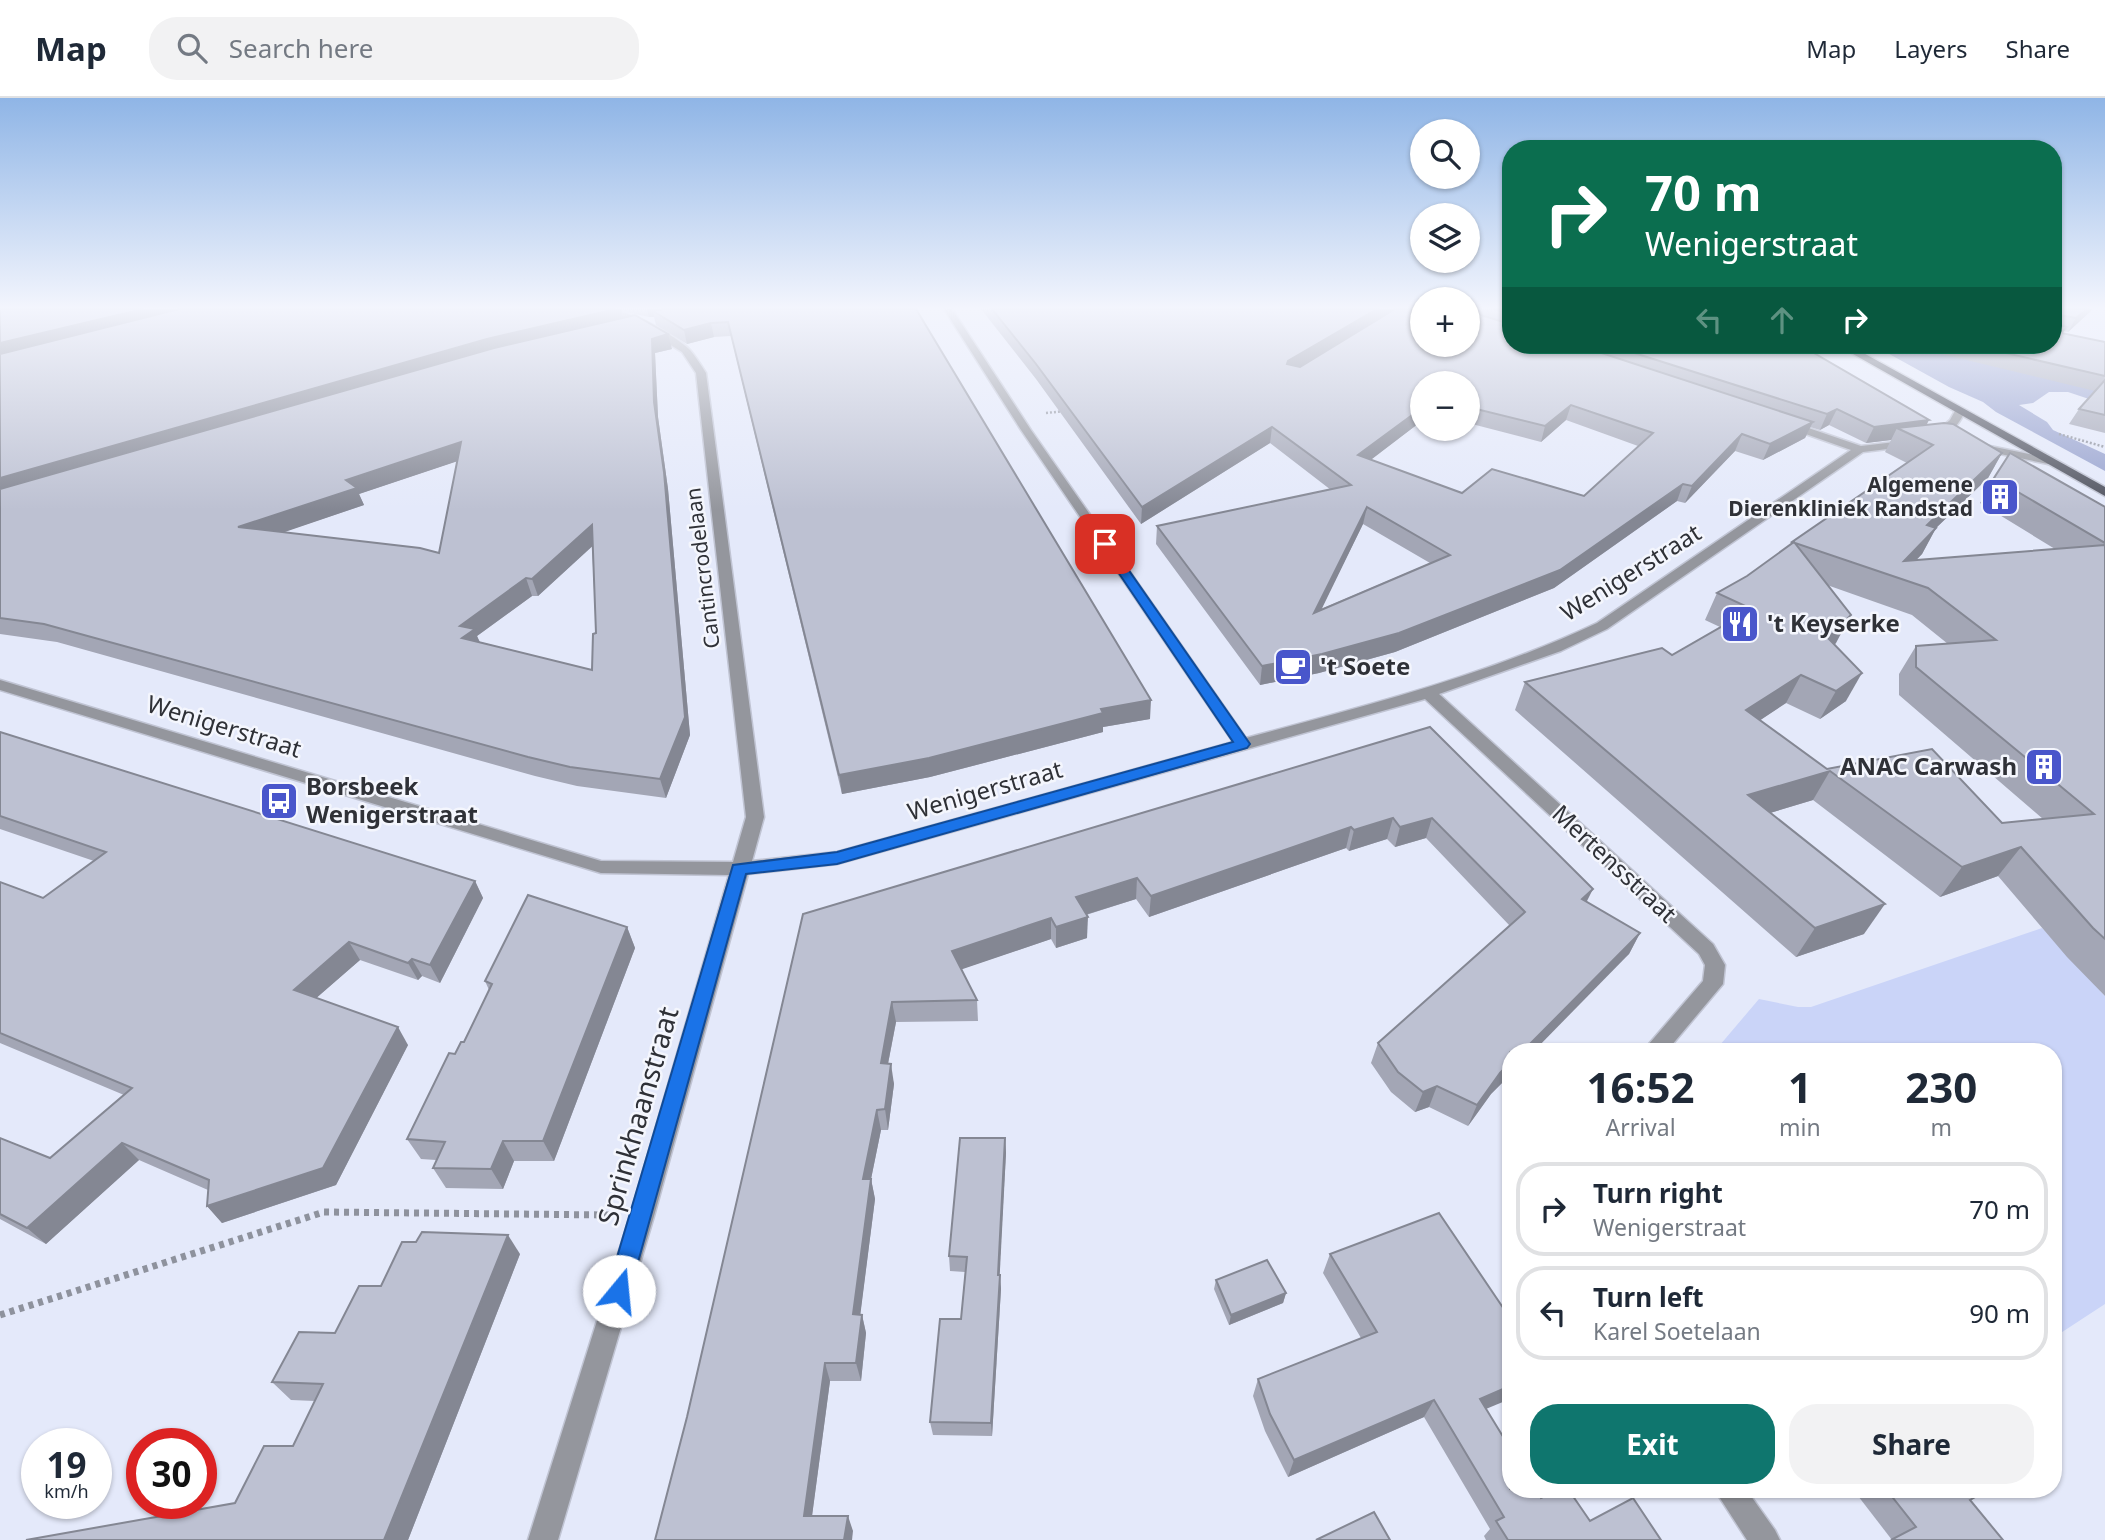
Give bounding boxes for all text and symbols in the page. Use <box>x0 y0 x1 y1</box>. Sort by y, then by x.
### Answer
search box <box>149 17 639 80</box>
text: Map <box>35 26 107 71</box>
icon: search <box>173 29 211 67</box>
text: Search here <box>229 30 373 66</box>
text: Map <box>1806 32 1856 65</box>
text: Layers <box>1894 32 1968 65</box>
text: Share <box>2006 32 2070 65</box>
map controls <box>1410 119 1480 441</box>
button: search <box>1410 119 1480 189</box>
text: 70 m <box>1645 159 1762 225</box>
icon: right <box>1530 168 1621 259</box>
button: layers <box>1410 203 1480 273</box>
text: Wenigerstraat <box>1645 222 1858 265</box>
button: + <box>1410 287 1480 357</box>
icon: left <box>1690 301 1728 339</box>
icon: ahead <box>1763 301 1801 339</box>
icon: right <box>1836 301 1874 339</box>
button: − <box>1410 371 1480 441</box>
place label: Algemene Dierenkliniek Randstad <box>1728 470 1973 522</box>
building icon: Algemene Dierenkliniek Randstad <box>1979 476 2021 518</box>
street label: Cantincrodelaan <box>678 486 726 650</box>
pin <box>1075 514 1135 574</box>
street label: Wenigerstraat <box>1554 515 1707 628</box>
icon: arrive <box>1086 525 1124 563</box>
restaurant icon: 't Keyserke <box>1719 603 1761 645</box>
place label: 't Keyserke <box>1767 606 1900 639</box>
cafe icon: 't Soete <box>1272 646 1314 688</box>
place label: 't Soete <box>1320 649 1410 682</box>
street label: Wenigerstraat <box>143 686 306 765</box>
building icon: ANAC Carwash <box>2023 746 2065 788</box>
place label: ANAC Carwash <box>1840 749 2017 782</box>
street label: Wenigerstraat <box>903 752 1066 827</box>
place label: Borsbeek Wenigerstraat <box>306 769 478 830</box>
bus stop icon: Borsbeek Wenigerstraat <box>258 780 300 822</box>
street label: Mertensstraat <box>1546 797 1685 929</box>
street label: Sprinkhaanstraat <box>588 1002 686 1229</box>
text: 16:52 <box>1587 1058 1694 1115</box>
text: 1 <box>1788 1058 1812 1115</box>
text: 230 <box>1905 1058 1977 1115</box>
text: Arrival <box>1605 1111 1676 1143</box>
text: min <box>1779 1111 1821 1143</box>
text: m <box>1931 1111 1952 1143</box>
text: Turn right <box>1593 1175 1723 1211</box>
icon: right <box>1534 1190 1572 1228</box>
text: 70 m <box>1969 1191 2030 1227</box>
text: Wenigerstraat <box>1593 1211 1746 1243</box>
position arrow <box>582 1254 656 1328</box>
text: Turn left <box>1593 1279 1704 1315</box>
icon: left <box>1534 1294 1572 1332</box>
text: 90 m <box>1969 1295 2030 1331</box>
text: Karel Soetelaan <box>1593 1315 1761 1347</box>
button: Exit <box>1530 1404 1775 1484</box>
button: Share <box>1789 1404 2034 1484</box>
speed limit sign: 30 <box>126 1428 217 1519</box>
text: 19 <box>46 1441 87 1488</box>
text: km/h <box>44 1479 89 1503</box>

